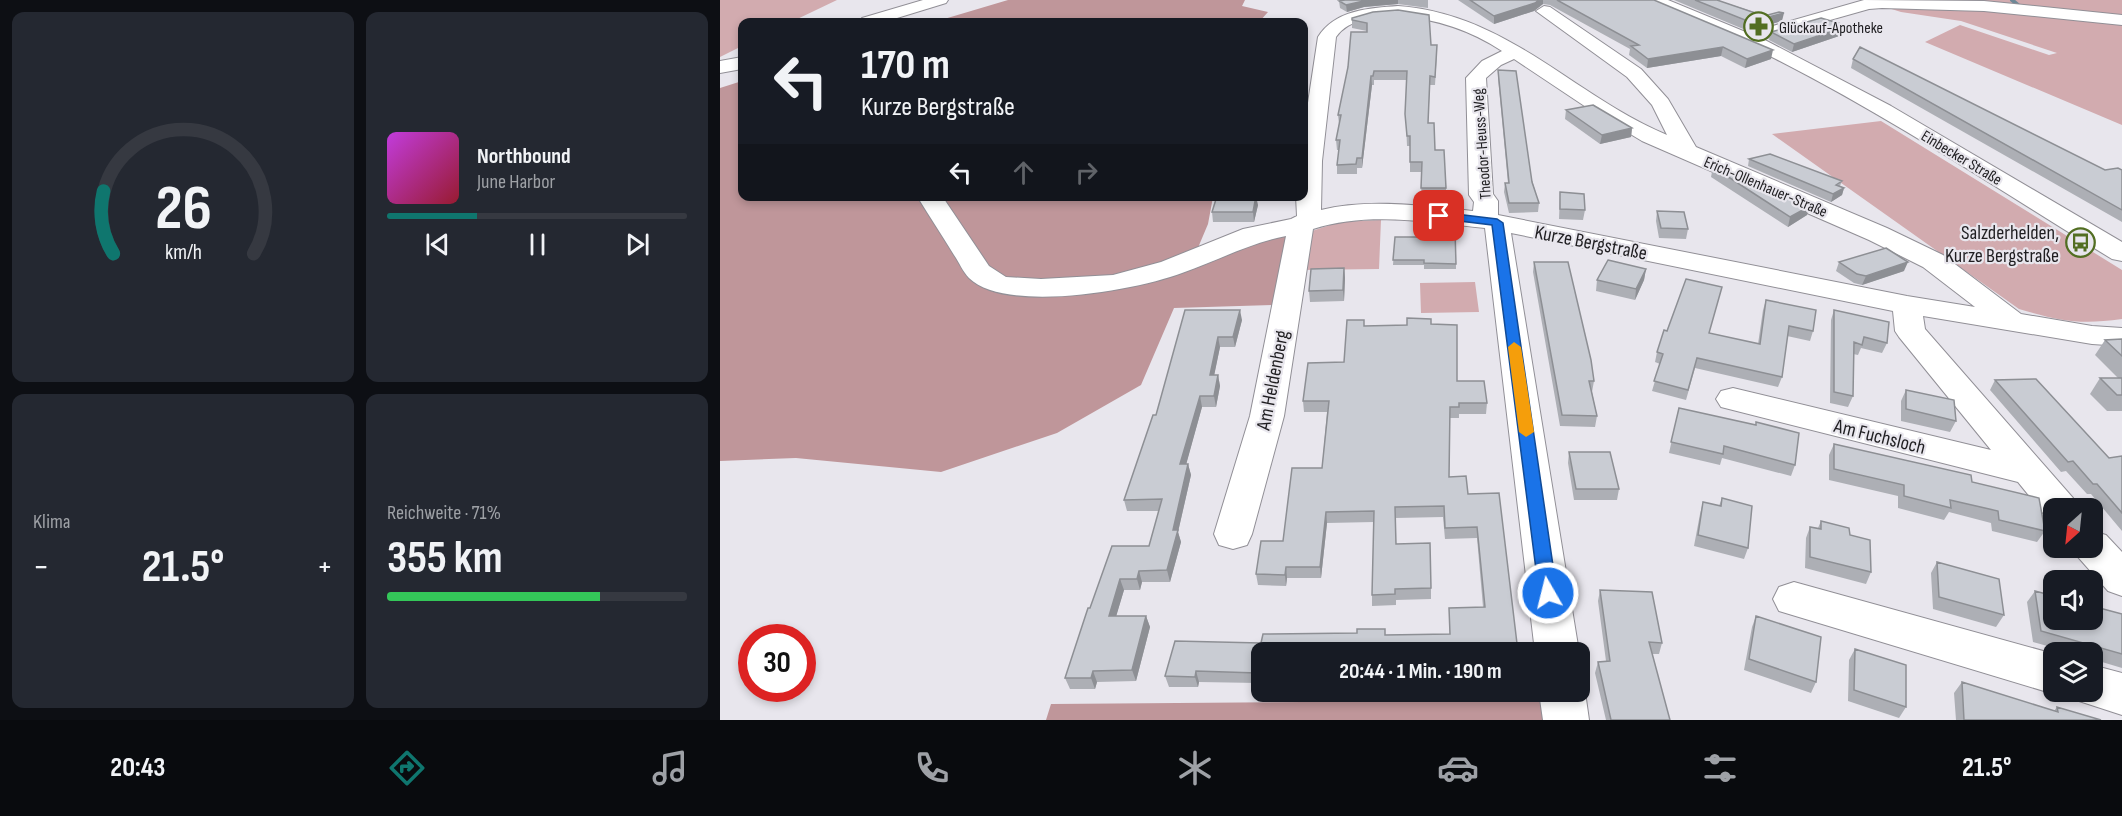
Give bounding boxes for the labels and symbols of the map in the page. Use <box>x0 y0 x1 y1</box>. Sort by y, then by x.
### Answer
pharmacy icon: Glückauf-Apotheke <box>1742 11 1774 43</box>
place label: Glückauf-Apotheke <box>1779 19 1883 38</box>
street label: Theodor-Heuss-Weg <box>1469 88 1496 200</box>
street label: Einbecker Straße <box>1917 127 2005 190</box>
street label: Erich-Ollenhauer-Straße <box>1701 153 1830 222</box>
pin <box>1413 190 1464 241</box>
street label: Kurze Bergstraße <box>1533 220 1649 266</box>
place label: Salzderhelden, Kurze Bergstraße <box>1945 221 2059 268</box>
bus stop icon: Salzderhelden, Kurze Bergstraße <box>2064 227 2096 259</box>
street label: Am Heldenberg <box>1251 328 1294 433</box>
street label: Am Fuchsloch <box>1831 414 1928 460</box>
north arrow <box>2043 498 2103 558</box>
position arrow <box>1516 561 1580 625</box>
speed limit sign: 30 <box>738 624 816 702</box>

